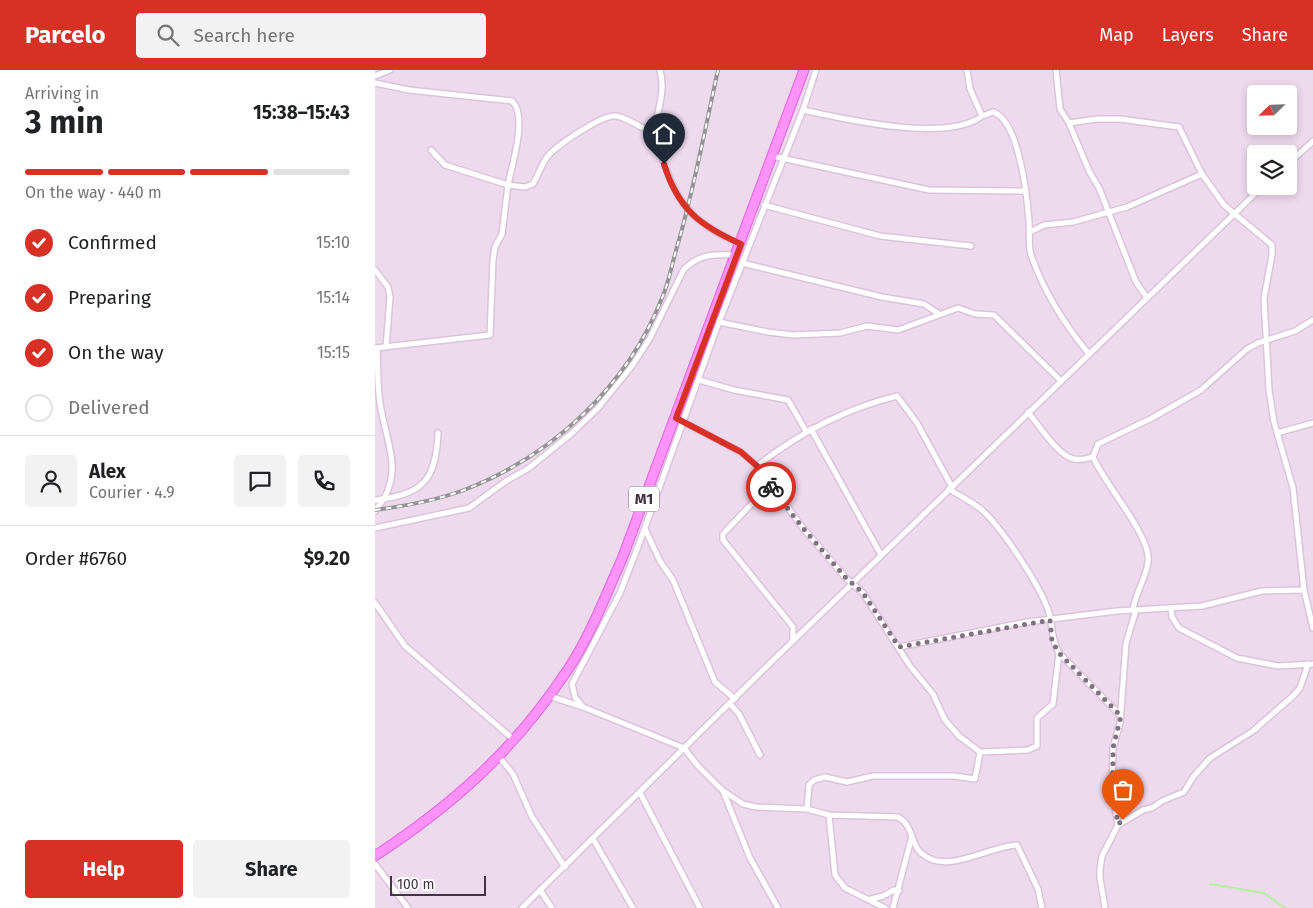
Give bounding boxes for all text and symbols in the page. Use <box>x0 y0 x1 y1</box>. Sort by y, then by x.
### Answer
search box <box>136 13 486 58</box>
text: Parcelo <box>25 21 106 49</box>
icon: search <box>154 21 182 49</box>
text: Search here <box>194 24 295 47</box>
text: Map <box>1099 24 1134 46</box>
text: Layers <box>1162 24 1214 46</box>
text: Share <box>1242 24 1288 46</box>
text: Arriving in <box>25 84 99 103</box>
north arrow <box>1247 85 1297 135</box>
map controls <box>1247 85 1297 195</box>
text: 15:38–15:43 <box>253 101 350 124</box>
text: 3 min <box>25 103 104 141</box>
pin <box>643 113 685 164</box>
icon: home <box>650 120 678 148</box>
button: layers <box>1247 145 1297 195</box>
text: On the way · 440 m <box>25 183 162 202</box>
icon: check <box>25 229 53 257</box>
text: Confirmed <box>68 231 157 254</box>
text: 15:10 <box>316 233 350 252</box>
icon: check <box>25 284 53 312</box>
text: Preparing <box>68 286 151 309</box>
text: 15:14 <box>316 288 350 307</box>
icon: check <box>25 339 53 367</box>
text: On the way <box>68 341 164 364</box>
text: 15:15 <box>317 343 350 362</box>
text: Delivered <box>68 396 150 419</box>
button: person <box>25 455 77 507</box>
button: chat <box>234 455 286 507</box>
button: phone <box>298 455 350 507</box>
text: Alex <box>89 460 126 483</box>
courier <box>746 462 796 512</box>
icon: bike <box>757 473 785 501</box>
text: Courier · 4.9 <box>89 483 175 502</box>
road number: M1 <box>629 486 659 512</box>
text: Order #6760 <box>25 547 127 570</box>
text: $9.20 <box>304 547 350 570</box>
pin <box>1102 769 1144 820</box>
icon: bag <box>1109 776 1137 804</box>
button: Help <box>25 840 183 898</box>
button: Share <box>193 840 350 898</box>
scale bar <box>390 873 486 896</box>
text: 100 m <box>397 876 434 893</box>

